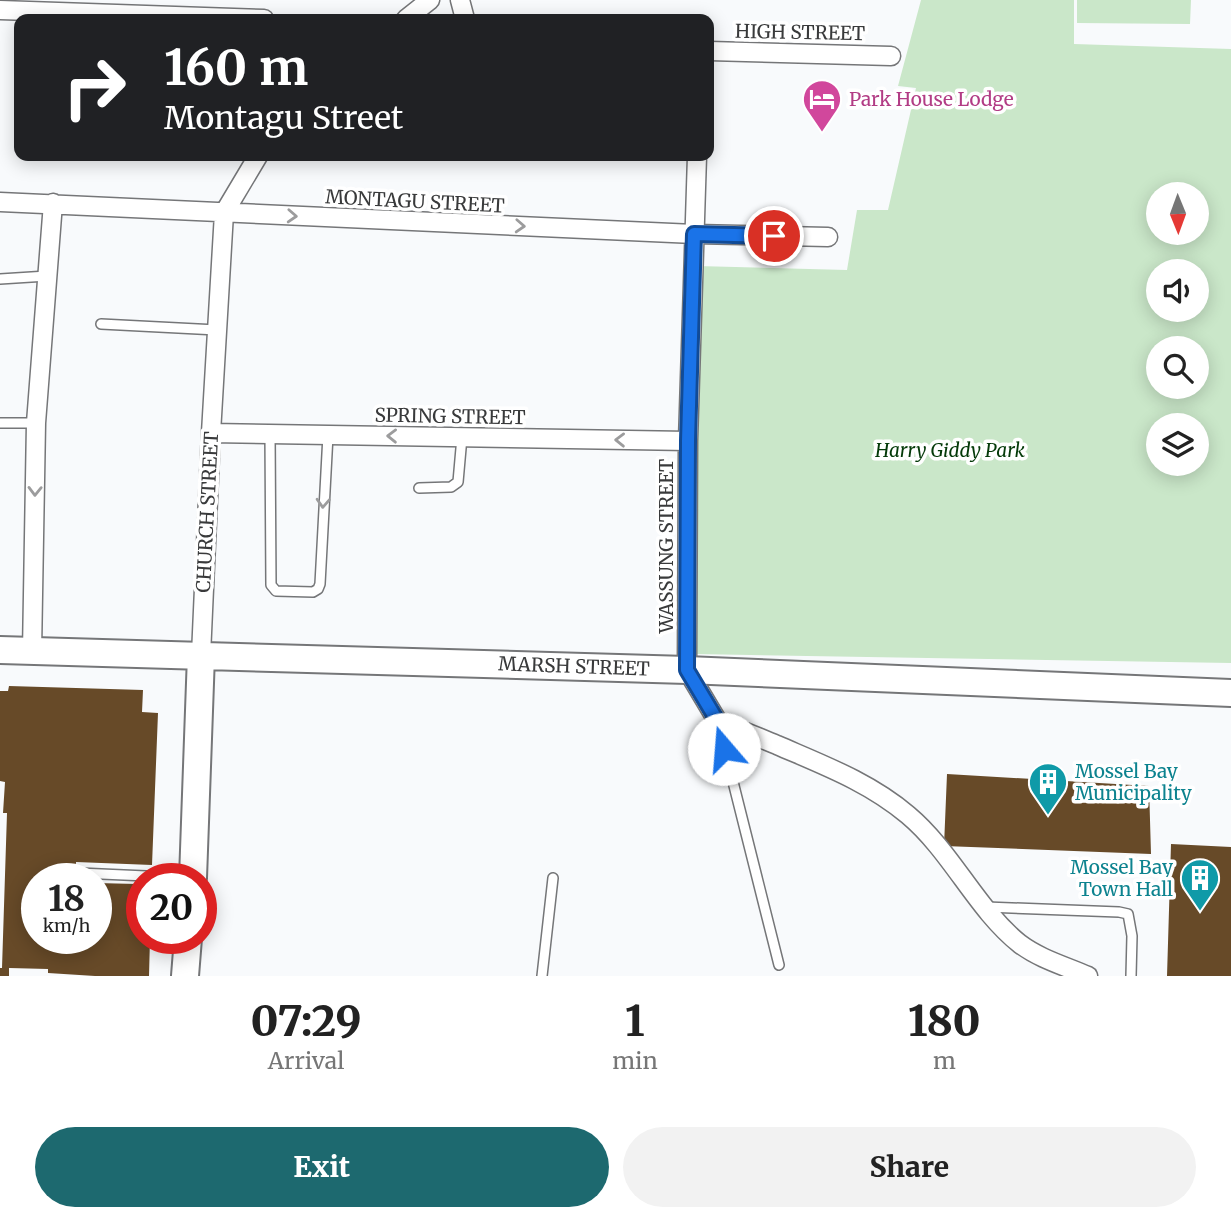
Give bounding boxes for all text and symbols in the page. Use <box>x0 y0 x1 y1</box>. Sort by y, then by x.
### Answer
street label: HIGH STREET <box>735 19 865 45</box>
text: 160 m <box>164 37 308 98</box>
icon: right <box>49 42 140 133</box>
hotel icon: Park House Lodge <box>801 78 843 133</box>
place label: Park House Lodge <box>849 87 1014 111</box>
text: Montagu Street <box>164 98 403 138</box>
north arrow <box>1146 182 1209 245</box>
map controls <box>1146 182 1209 476</box>
street label: MONTAGU STREET <box>325 184 505 218</box>
pin <box>744 206 804 266</box>
one-way arrow <box>287 209 298 224</box>
icon: arrive <box>755 217 793 255</box>
one-way arrow <box>514 219 525 234</box>
button: sound <box>1146 259 1209 322</box>
button: search <box>1146 336 1209 399</box>
street label: SPRING STREET <box>374 403 526 429</box>
button: layers <box>1146 413 1209 476</box>
one-way arrow <box>387 428 397 444</box>
street label: CHURCH STREET <box>191 431 223 593</box>
one-way arrow <box>614 432 624 448</box>
park label: Harry Giddy Park <box>874 438 1026 462</box>
street label: WASSUNG STREET <box>654 459 678 634</box>
one-way arrow <box>27 486 42 497</box>
one-way arrow <box>316 498 331 509</box>
street label: MARSH STREET <box>498 651 650 681</box>
position arrow <box>687 712 761 786</box>
place label: Mossel Bay Municipality <box>1075 759 1192 805</box>
building icon: Mossel Bay Municipality <box>1027 761 1069 816</box>
place label: Mossel Bay Town Hall <box>1070 855 1173 901</box>
building icon: Mossel Bay Town Hall <box>1179 857 1221 912</box>
speed limit sign: 20 <box>126 863 217 954</box>
text: 18 <box>48 877 85 921</box>
text: km/h <box>43 914 90 937</box>
text: 07:29 <box>250 995 362 1047</box>
text: 1 <box>625 995 645 1047</box>
text: 180 <box>908 995 981 1047</box>
text: Arrival <box>268 1046 344 1075</box>
text: min <box>612 1046 658 1075</box>
text: m <box>933 1046 956 1075</box>
button: Exit <box>35 1127 609 1207</box>
button: Share <box>623 1127 1196 1207</box>

